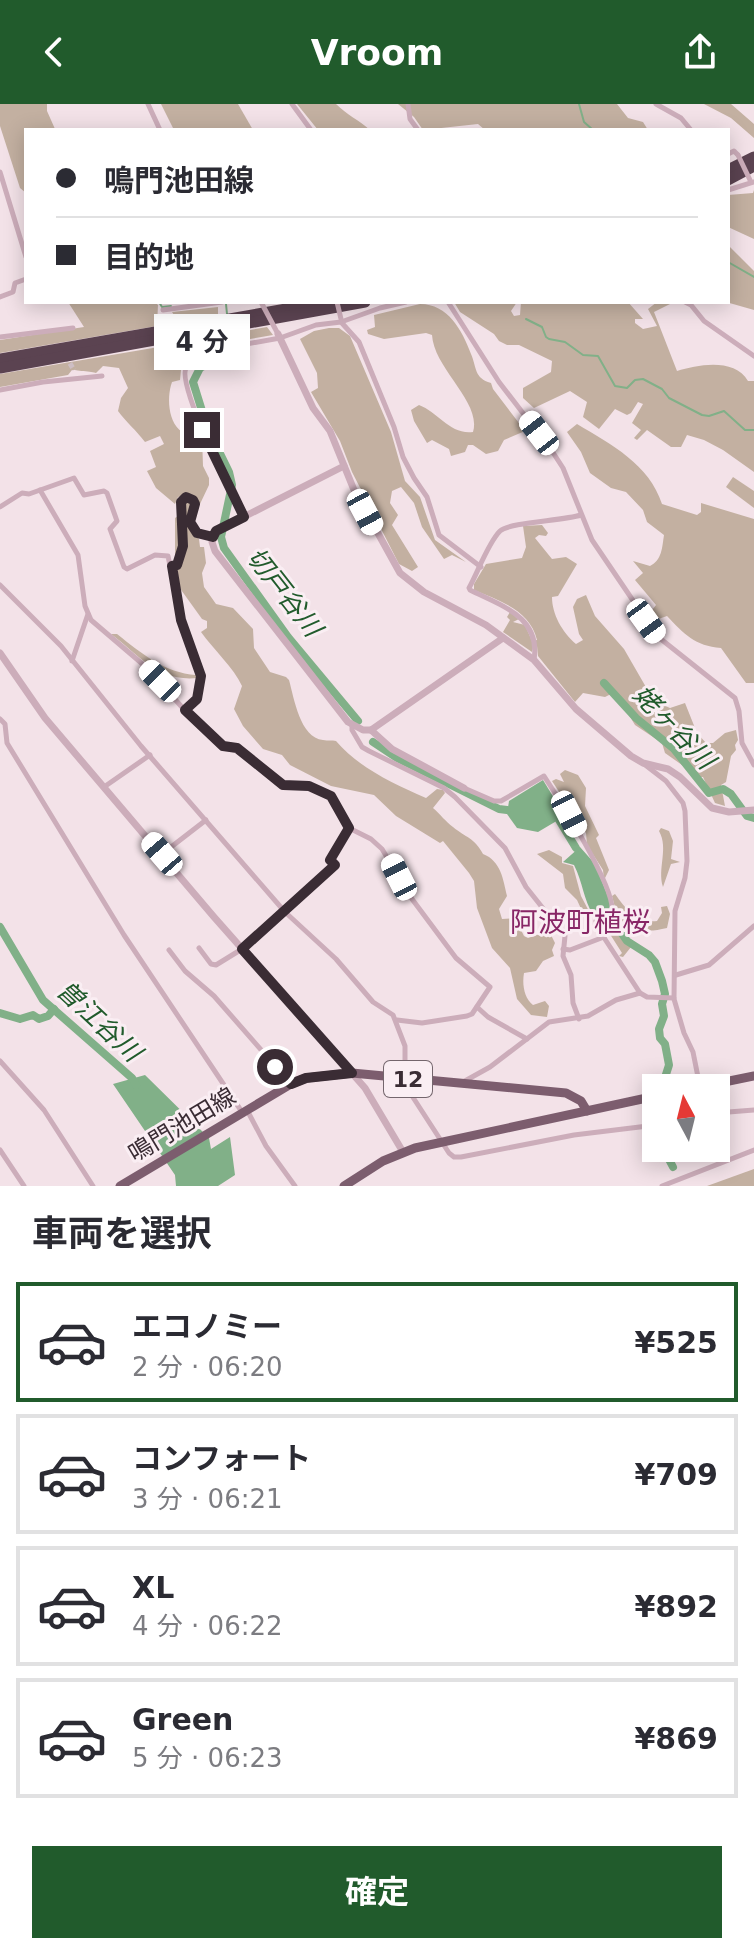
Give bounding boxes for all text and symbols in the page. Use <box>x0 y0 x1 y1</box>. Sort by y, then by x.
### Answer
icon: back <box>32 30 76 74</box>
icon: share <box>678 30 722 74</box>
text: Vroom <box>311 32 443 73</box>
text: 鳴門池田線 <box>104 163 254 198</box>
text: 目的地 <box>104 240 194 275</box>
callout: 4 分 <box>154 314 250 370</box>
text: 4 分 <box>175 327 229 357</box>
car <box>515 407 563 459</box>
route end <box>184 412 220 448</box>
car <box>343 485 387 539</box>
water label: 切戸谷川 <box>240 542 330 645</box>
car <box>622 595 670 647</box>
car <box>135 656 185 706</box>
water label: 姥ヶ谷川 <box>627 679 723 777</box>
car <box>547 787 591 841</box>
car <box>137 828 187 880</box>
car <box>377 850 421 904</box>
district label: 阿波町植桜 <box>510 906 650 939</box>
water label: 曽江谷川 <box>51 975 149 1069</box>
route start <box>257 1049 293 1085</box>
road number: 12 <box>384 1061 432 1097</box>
north arrow <box>642 1074 730 1162</box>
map controls <box>642 1074 730 1162</box>
street label: 鳴門池田線 <box>123 1082 241 1168</box>
text: 車両を選択 <box>32 1213 212 1254</box>
icon: car <box>36 1306 108 1378</box>
text: エコノミー <box>132 1309 282 1344</box>
text: ¥525 <box>635 1325 718 1360</box>
text: 2 分 · 06:20 <box>132 1352 283 1382</box>
icon: car <box>36 1438 108 1510</box>
text: コンフォート <box>132 1441 311 1476</box>
text: ¥709 <box>635 1457 718 1492</box>
text: 3 分 · 06:21 <box>132 1484 283 1514</box>
icon: car <box>36 1570 108 1642</box>
text: XL <box>132 1570 174 1605</box>
text: ¥892 <box>635 1589 718 1624</box>
text: 4 分 · 06:22 <box>132 1611 283 1641</box>
icon: car <box>36 1702 108 1774</box>
text: Green <box>132 1702 233 1737</box>
text: ¥869 <box>635 1721 718 1756</box>
text: 5 分 · 06:23 <box>132 1743 283 1773</box>
button: 確定 <box>32 1846 722 1938</box>

